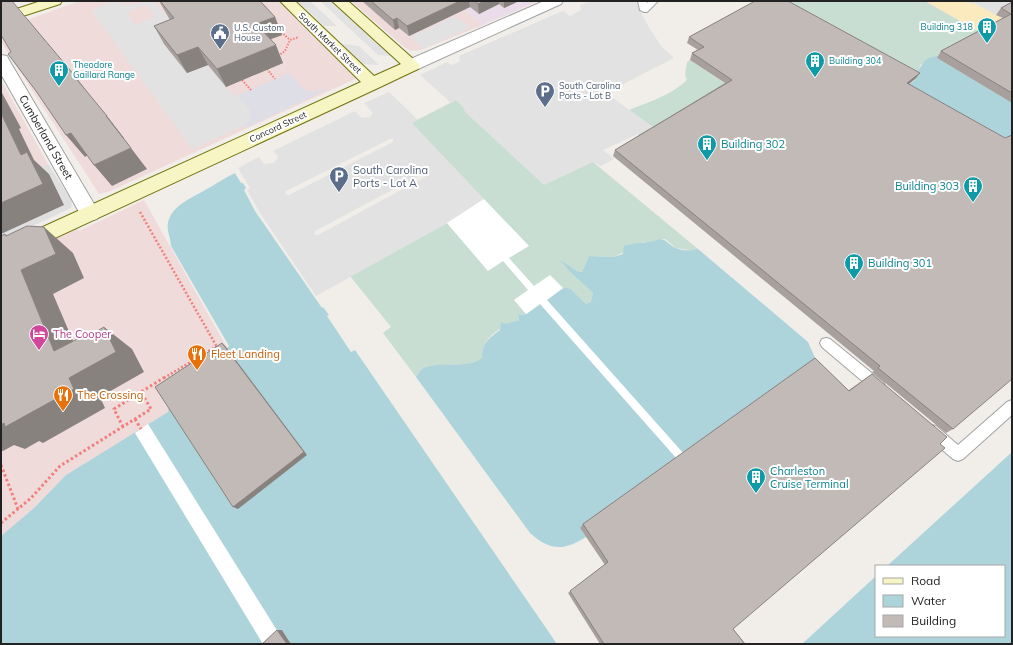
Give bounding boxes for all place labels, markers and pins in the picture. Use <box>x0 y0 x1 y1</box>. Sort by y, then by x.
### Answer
building icon: Building 318 <box>976 16 998 44</box>
place label: Building 318 <box>921 21 973 32</box>
public building icon: U.S. Custom House <box>209 22 231 50</box>
place label: U.S. Custom House <box>234 22 284 43</box>
building icon: Building 304 <box>804 50 826 78</box>
place label: Building 304 <box>829 55 882 66</box>
building icon: Theodore Gaillard Range <box>48 59 70 87</box>
place label: Theodore Gaillard Range <box>73 59 135 80</box>
parking icon: South Carolina Ports - Lot B <box>534 80 556 108</box>
place label: South Carolina Ports - Lot B <box>559 80 620 101</box>
building icon: Building 302 <box>696 133 718 161</box>
place label: Building 302 <box>721 137 785 151</box>
place label: South Carolina Ports - Lot A <box>353 163 428 190</box>
parking icon: South Carolina Ports - Lot A <box>328 165 350 193</box>
building icon: Building 303 <box>962 175 984 203</box>
place label: Building 303 <box>895 179 959 193</box>
building icon: Building 301 <box>843 252 865 280</box>
place label: Building 301 <box>868 256 932 270</box>
hotel icon: The Cooper <box>28 323 50 351</box>
place label: The Cooper <box>53 327 111 341</box>
restaurant icon: Fleet Landing <box>186 343 208 371</box>
place label: Fleet Landing <box>211 347 280 361</box>
restaurant icon: The Crossing <box>52 384 74 412</box>
place label: The Crossing <box>77 388 143 402</box>
place label: Charleston Cruise Terminal <box>770 464 849 491</box>
building icon: Charleston Cruise Terminal <box>745 466 767 494</box>

